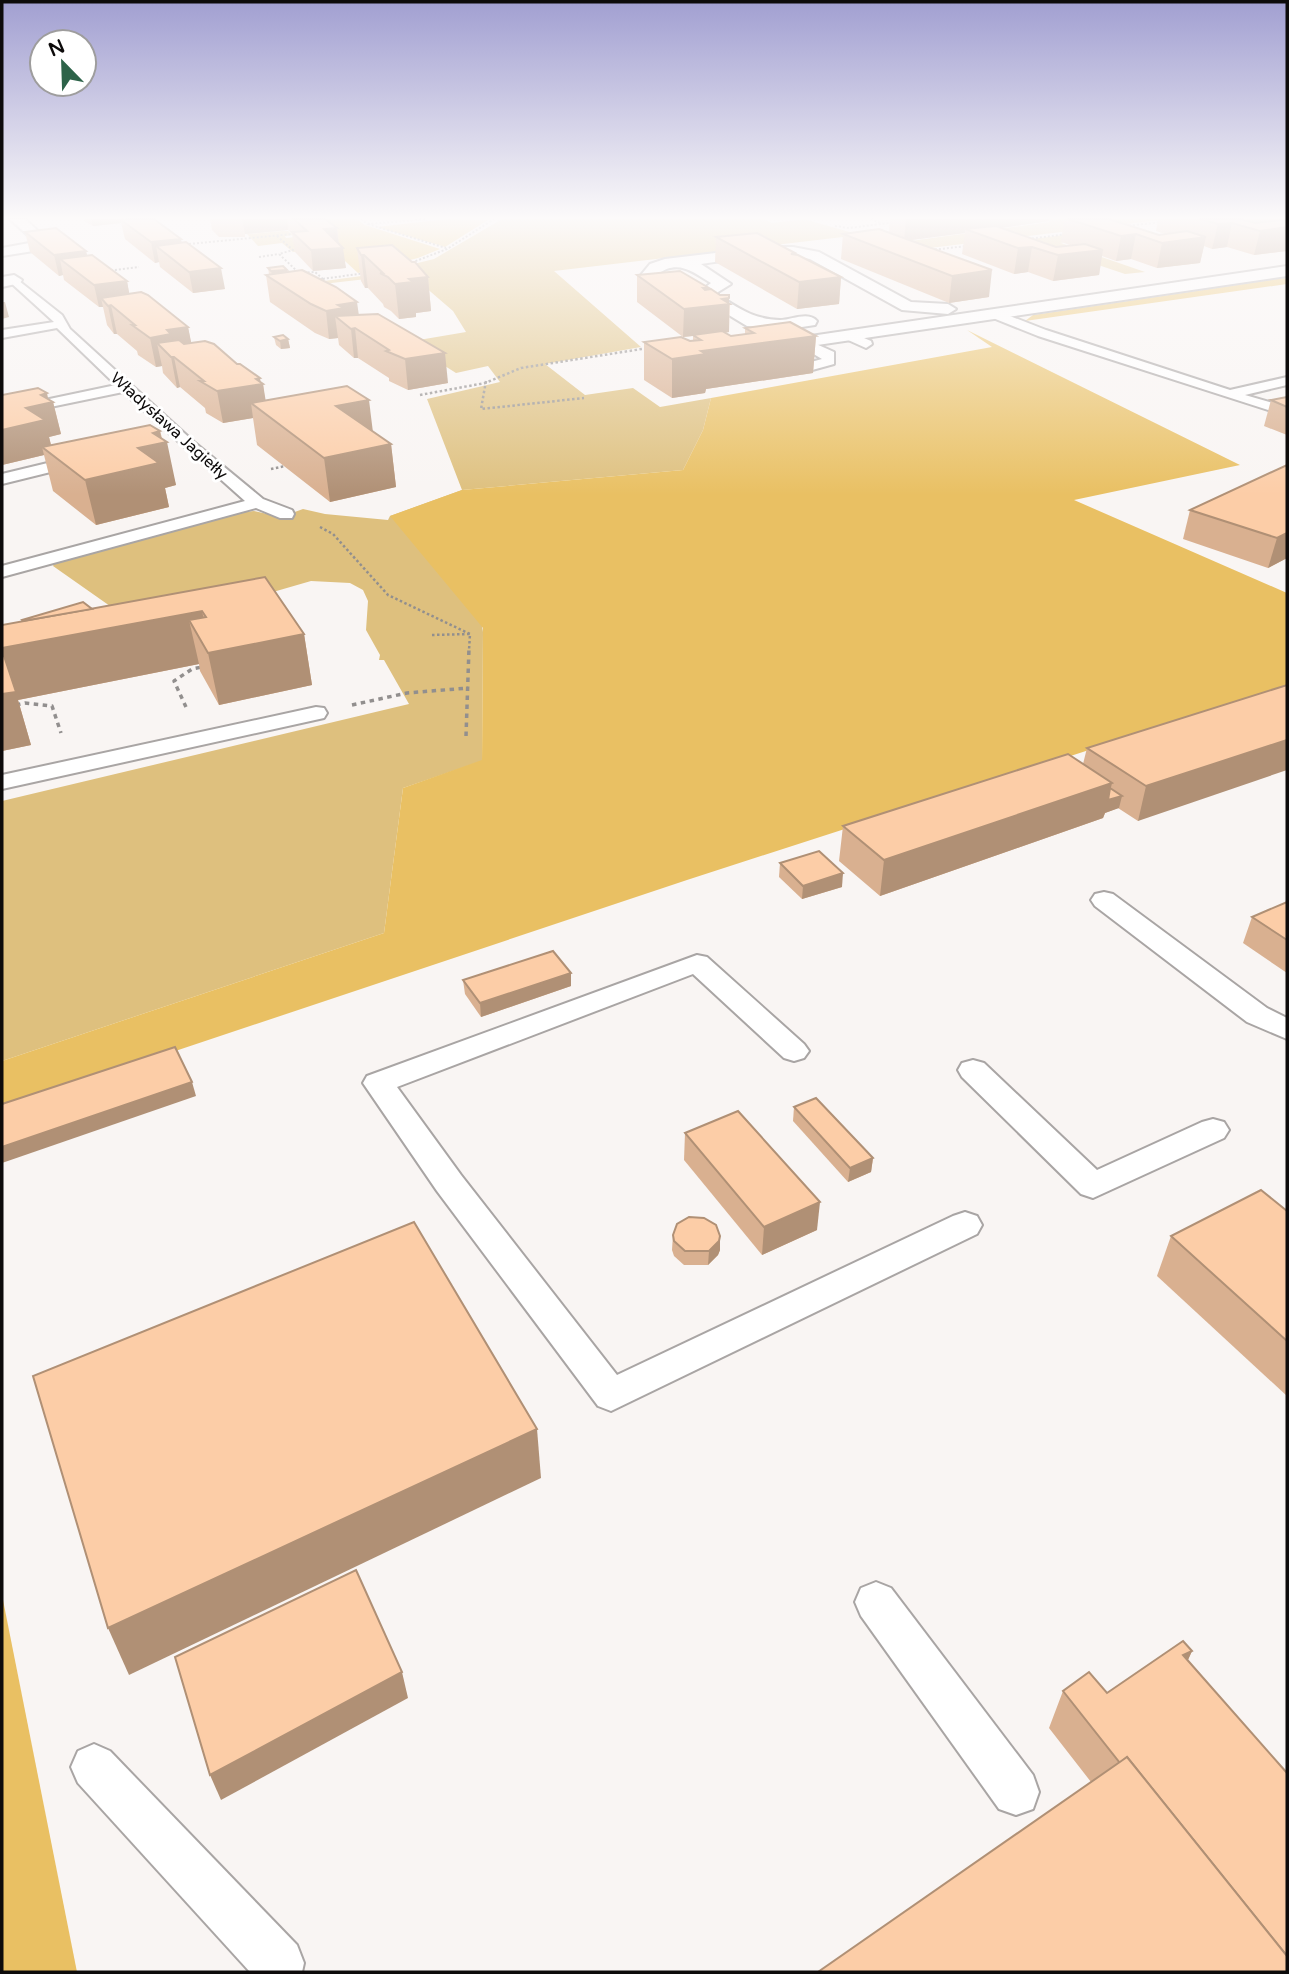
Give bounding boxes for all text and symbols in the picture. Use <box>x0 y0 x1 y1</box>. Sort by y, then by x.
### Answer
north arrow <box>28 28 98 98</box>
text: N <box>45 35 68 61</box>
street label: Władysława Jagiełły <box>106 368 232 484</box>

